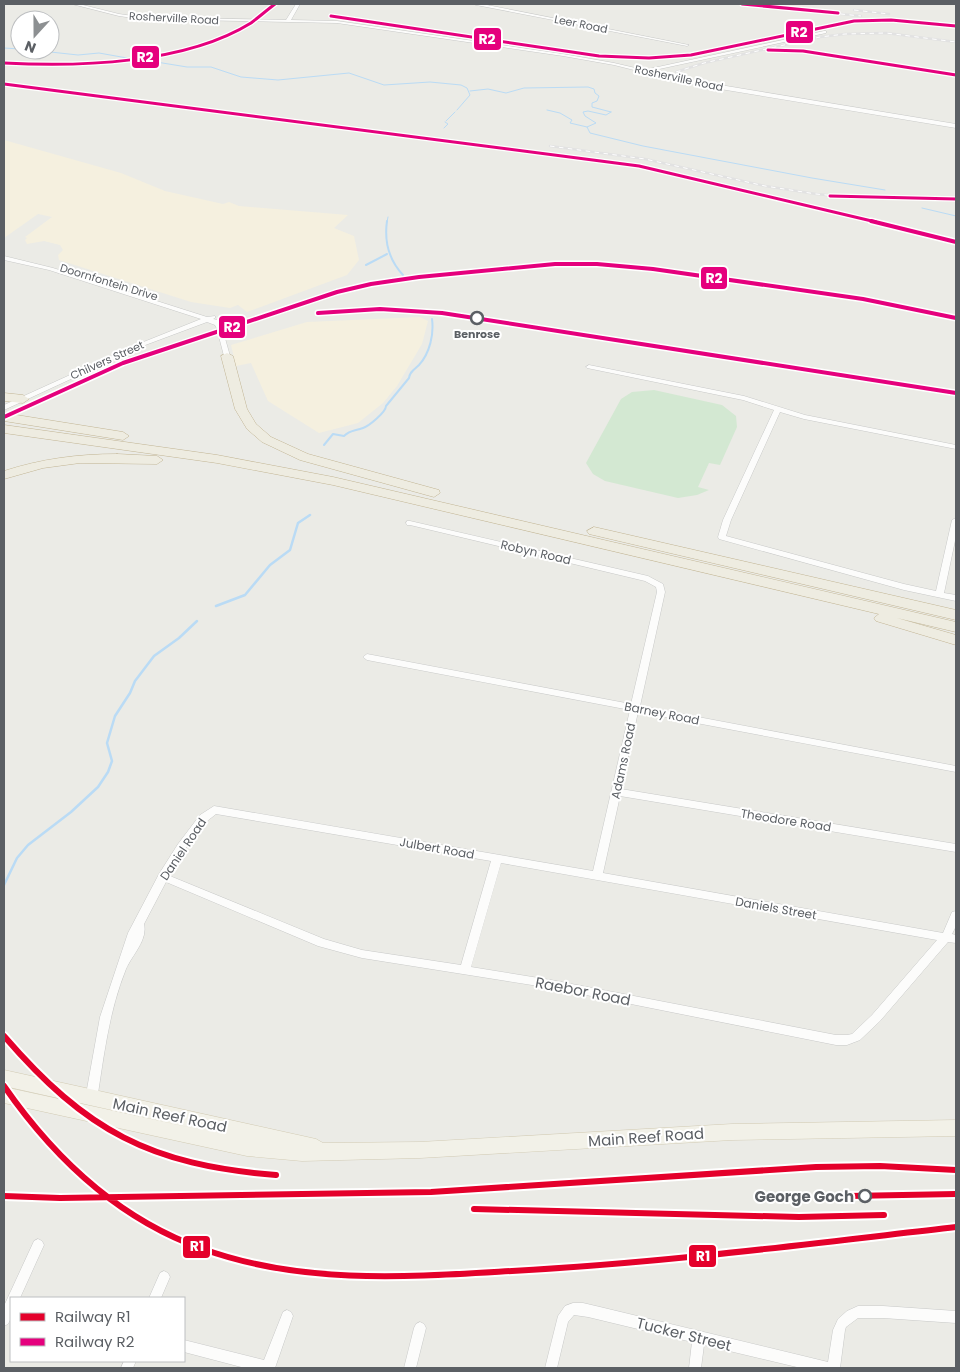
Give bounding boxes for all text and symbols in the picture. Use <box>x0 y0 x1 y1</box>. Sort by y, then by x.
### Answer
street label: Rosherville Road <box>129 8 219 28</box>
north arrow <box>10 10 60 60</box>
street label: Leer Road <box>553 11 609 37</box>
line badge: R2 <box>785 20 814 44</box>
text: R2 <box>790 22 808 42</box>
line badge: R2 <box>473 27 502 51</box>
text: R2 <box>478 29 496 49</box>
text: N <box>22 36 39 58</box>
line badge: R2 <box>131 45 160 69</box>
text: R2 <box>136 47 154 67</box>
street label: Rosherville Road <box>633 61 725 95</box>
street label: Doornfontein Drive <box>58 259 160 305</box>
line badge: R2 <box>700 266 728 290</box>
text: R2 <box>705 268 723 288</box>
marker: Benrose <box>470 311 484 325</box>
line badge: R2 <box>218 315 246 339</box>
text: R2 <box>223 317 241 337</box>
place label: Benrose <box>454 326 500 342</box>
street label: Chilvers Street <box>68 337 146 383</box>
street label: Robyn Road <box>499 536 573 568</box>
street label: Barney Road <box>623 697 701 729</box>
street label: Adams Road <box>607 721 639 801</box>
street label: Theodore Road <box>740 804 832 836</box>
street label: Daniel Road <box>156 814 210 884</box>
street label: Julbert Road <box>398 833 476 863</box>
street label: Daniels Street <box>734 892 818 924</box>
street label: Raebor Road <box>533 971 633 1011</box>
street label: Main Reef Road <box>111 1093 229 1137</box>
street label: Main Reef Road <box>587 1122 705 1152</box>
place label: George Goch <box>755 1186 854 1207</box>
marker: George Goch <box>858 1189 872 1203</box>
line badge: R1 <box>182 1235 211 1259</box>
text: R1 <box>190 1236 204 1256</box>
line badge: R1 <box>688 1244 717 1268</box>
text: R1 <box>696 1246 710 1266</box>
legend <box>10 1297 185 1362</box>
text: Railway R1 <box>55 1306 130 1327</box>
street label: Tucker Street <box>634 1312 734 1356</box>
text: Railway R2 <box>55 1331 134 1352</box>

